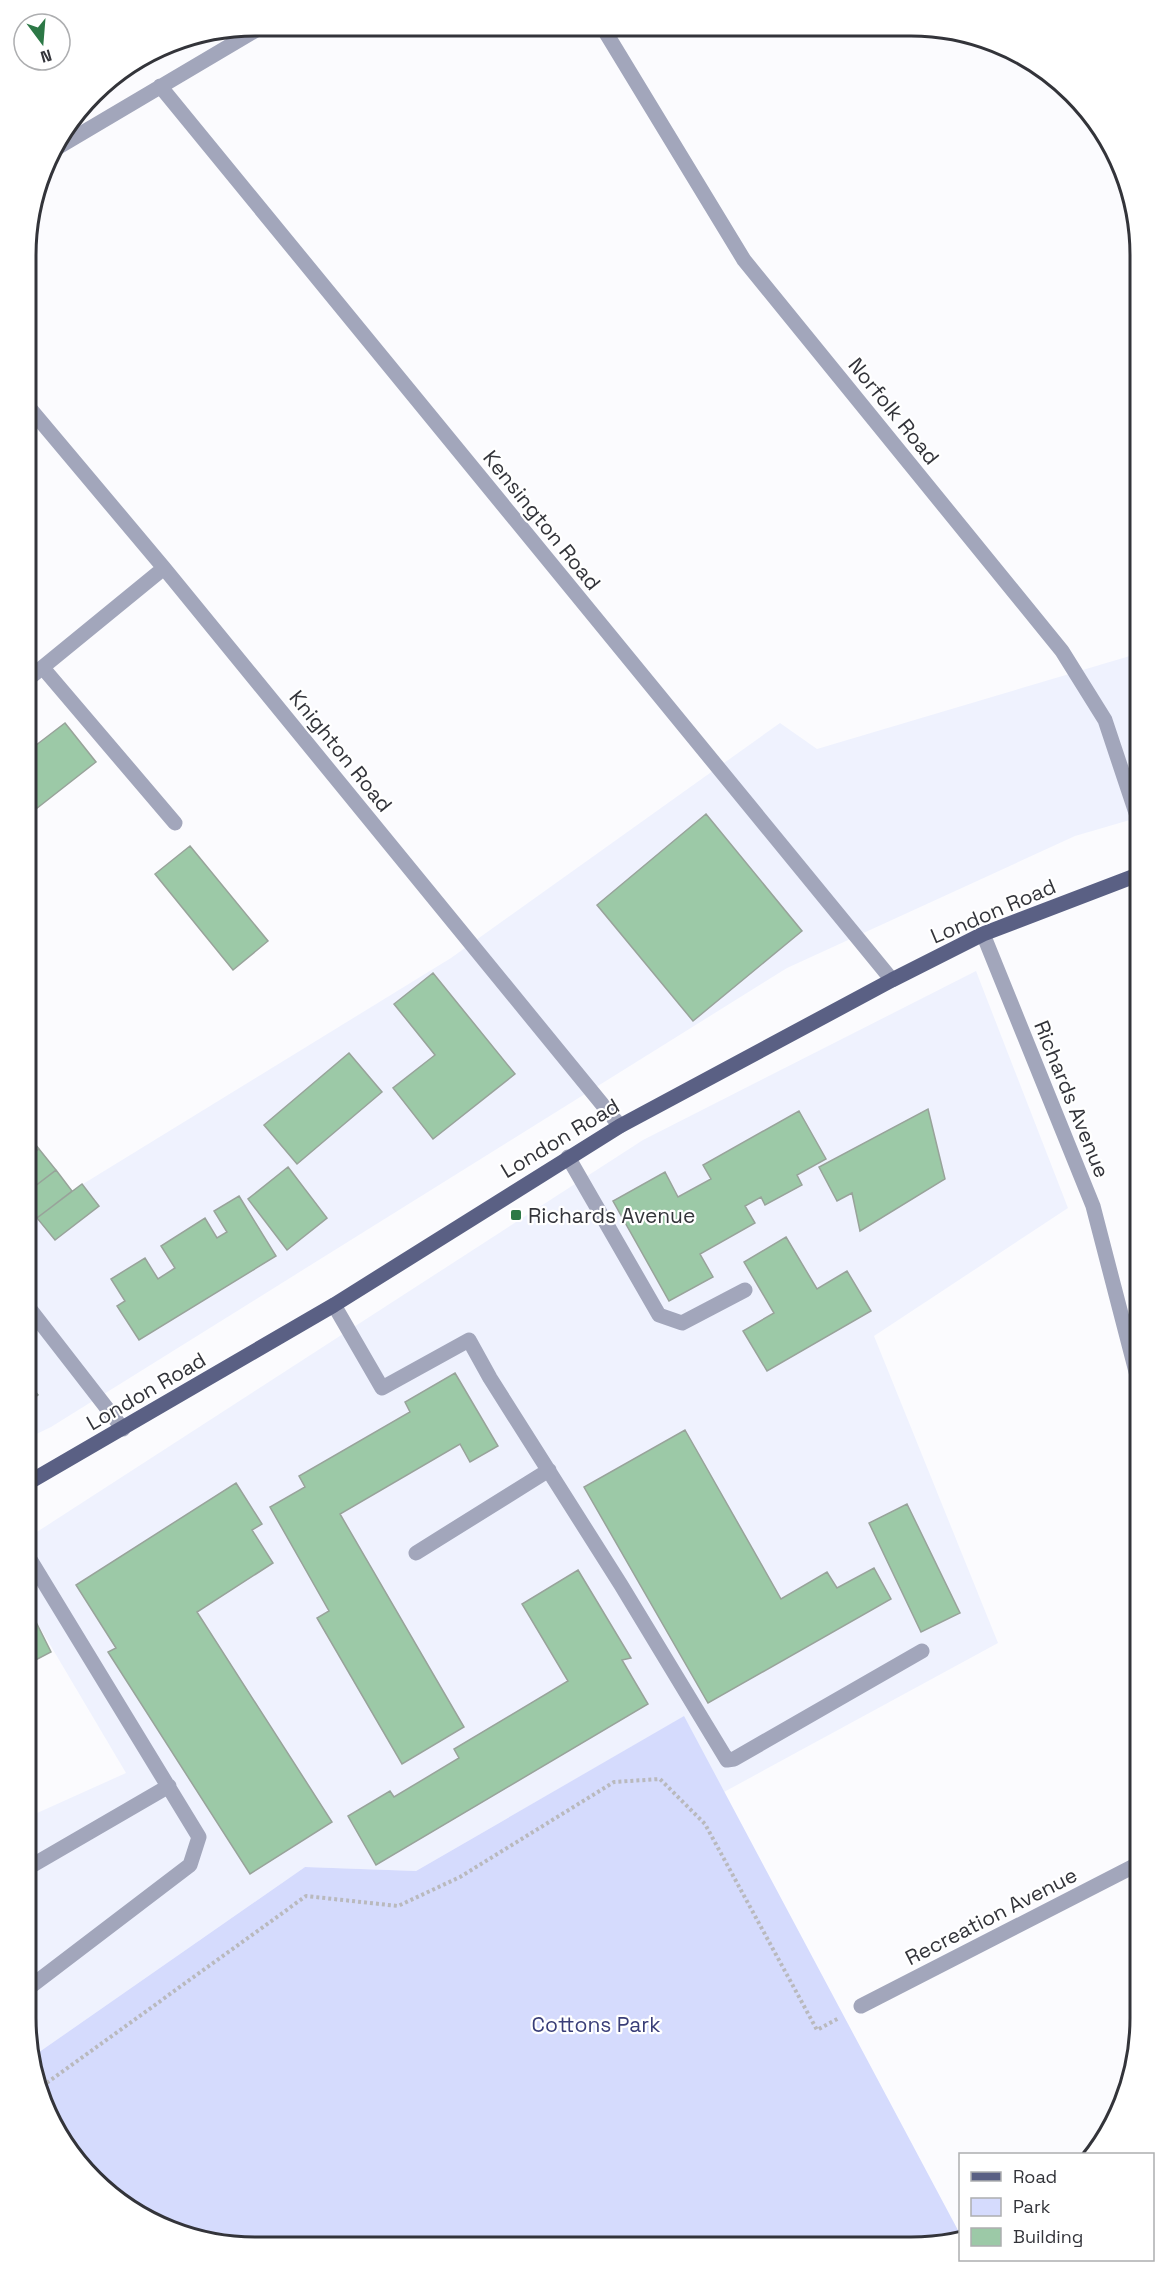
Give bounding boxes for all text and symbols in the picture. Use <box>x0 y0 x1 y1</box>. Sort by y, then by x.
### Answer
north arrow <box>12 12 72 72</box>
text: N <box>38 44 54 68</box>
street label: Norfolk Road <box>843 352 945 470</box>
street label: Kensington Road <box>477 445 607 595</box>
street label: Knighton Road <box>284 685 398 817</box>
street label: London Road <box>926 872 1060 950</box>
street label: Richards Avenue <box>1028 1016 1116 1182</box>
street label: London Road <box>496 1092 624 1184</box>
place label: Richards Avenue <box>528 1202 695 1229</box>
marker: Richards Avenue <box>509 1208 523 1222</box>
street label: London Road <box>81 1346 211 1436</box>
street label: Recreation Avenue <box>900 1861 1082 1971</box>
park label: Cottons Park <box>532 2011 660 2038</box>
legend <box>959 2153 1154 2261</box>
text: Road <box>1013 2165 1057 2188</box>
text: Park <box>1013 2195 1051 2218</box>
text: Building <box>1013 2225 1083 2248</box>

